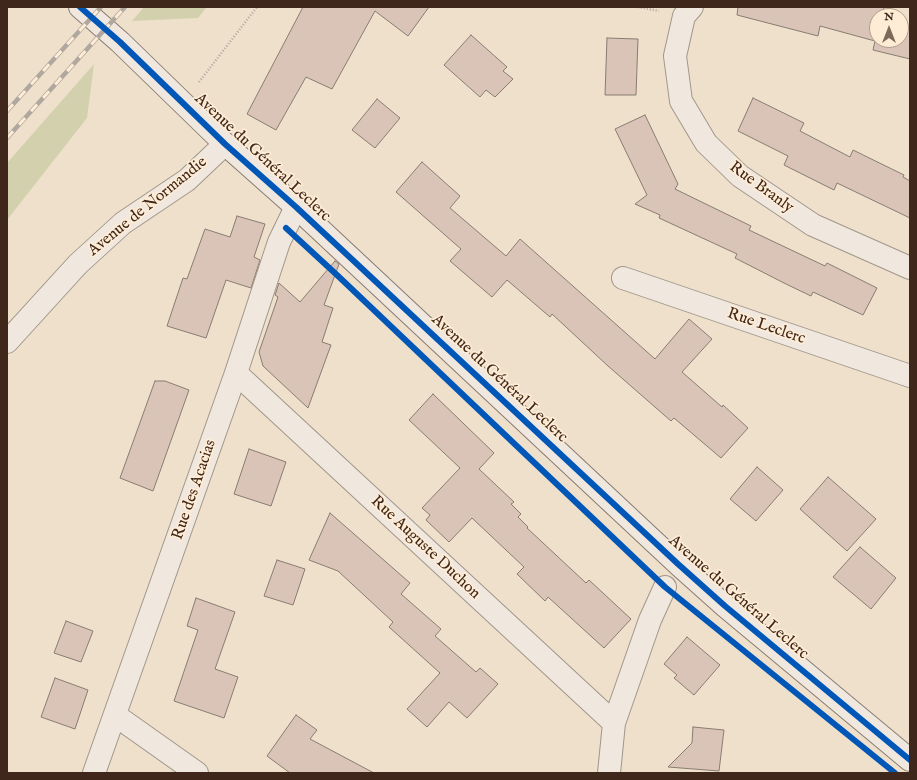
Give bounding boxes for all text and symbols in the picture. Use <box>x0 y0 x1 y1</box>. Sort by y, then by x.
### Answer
north arrow <box>869 8 909 48</box>
text: N <box>884 10 894 24</box>
street label: Avenue du Général Leclerc <box>190 90 334 226</box>
street label: Avenue de Normandie <box>85 153 211 261</box>
street label: Rue Branly <box>725 158 797 218</box>
street label: Rue Leclerc <box>724 305 808 349</box>
street label: Avenue du Général Leclerc <box>427 311 571 447</box>
street label: Rue des Acacias <box>169 437 221 543</box>
street label: Rue Auguste Duchon <box>366 492 484 604</box>
street label: Avenue du Général Leclerc <box>664 532 812 664</box>

